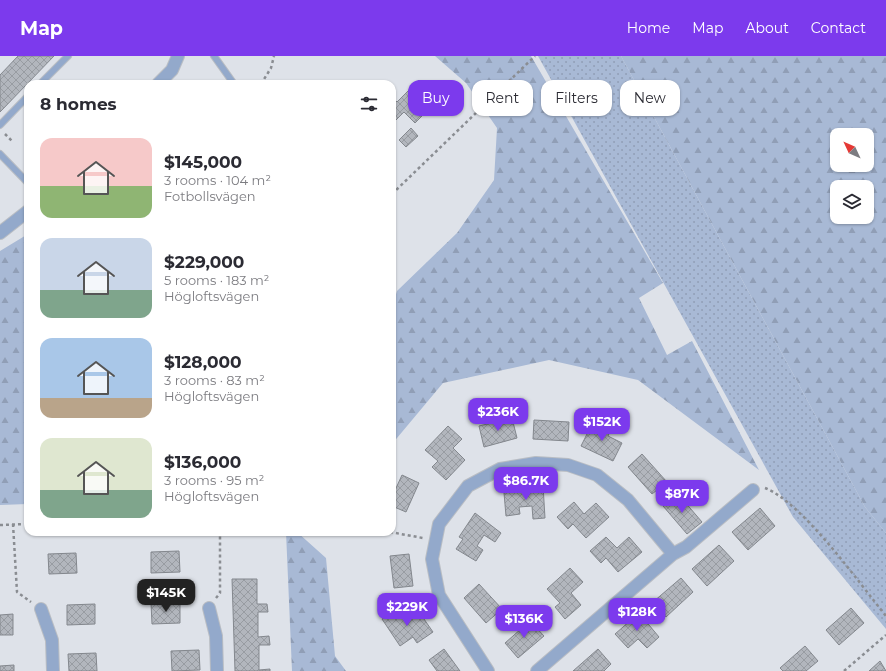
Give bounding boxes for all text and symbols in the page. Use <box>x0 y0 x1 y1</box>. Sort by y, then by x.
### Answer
text: Map <box>20 17 63 40</box>
text: Home <box>627 19 670 37</box>
text: Map <box>692 19 723 37</box>
text: About <box>745 19 789 37</box>
text: Contact <box>811 19 866 37</box>
chip: Buy <box>408 80 464 116</box>
chip: Rent <box>472 80 533 116</box>
chip: Filters <box>541 80 612 116</box>
chip: New <box>620 80 680 116</box>
icon: filters <box>358 93 380 115</box>
text: 8 homes <box>40 94 117 114</box>
north arrow <box>830 128 874 172</box>
map controls <box>830 128 874 224</box>
text: $145,000 <box>164 152 242 172</box>
icon: home <box>72 154 120 202</box>
text: 3 rooms · 104 m² <box>164 172 271 188</box>
button: layers <box>830 180 874 224</box>
text: Fotbollsvägen <box>164 188 256 204</box>
text: $229,000 <box>164 252 244 272</box>
icon: home <box>72 254 120 302</box>
text: 5 rooms · 183 m² <box>164 272 269 288</box>
text: Högloftsvägen <box>164 288 259 304</box>
text: $128,000 <box>164 352 242 372</box>
icon: home <box>72 354 120 402</box>
text: 3 rooms · 83 m² <box>164 372 265 388</box>
text: Högloftsvägen <box>164 388 259 404</box>
pin: $236K <box>470 398 526 432</box>
text: $236K <box>477 403 519 419</box>
pin: $152K <box>574 408 630 442</box>
text: $152K <box>583 413 621 429</box>
text: $136,000 <box>164 452 241 472</box>
icon: home <box>72 454 120 502</box>
pin: $86.7K <box>493 467 559 501</box>
text: 3 rooms · 95 m² <box>164 472 264 488</box>
text: $86.7K <box>503 472 549 488</box>
pin: $87K <box>658 480 706 514</box>
text: $87K <box>665 485 699 501</box>
text: Högloftsvägen <box>164 488 259 504</box>
pin: $145K <box>138 579 194 613</box>
text: $145K <box>146 584 186 600</box>
pin: $229K <box>379 593 435 627</box>
text: $229K <box>386 598 428 614</box>
pin: $128K <box>609 598 665 632</box>
text: $128K <box>617 603 657 619</box>
pin: $136K <box>496 605 552 639</box>
text: $136K <box>505 610 543 626</box>

